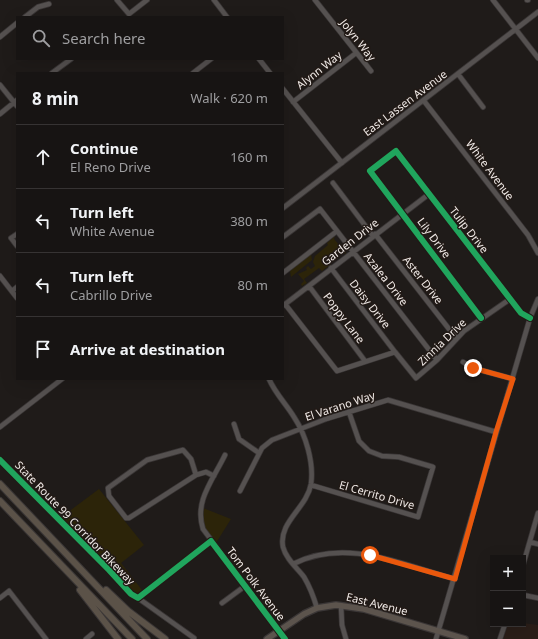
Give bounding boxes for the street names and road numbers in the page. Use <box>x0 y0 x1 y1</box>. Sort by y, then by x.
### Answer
street label: Jolyn Way <box>337 15 380 64</box>
street label: Alynn Way <box>293 47 345 92</box>
street label: East Lassen Avenue <box>360 66 450 139</box>
street label: White Avenue <box>463 137 518 203</box>
street label: Tulip Drive <box>447 203 492 256</box>
street label: Lily Drive <box>414 214 455 261</box>
street label: Garden Drive <box>318 215 381 269</box>
street label: Azalea Drive <box>361 249 412 308</box>
street label: Aster Drive <box>400 253 447 307</box>
street label: Daisy Drive <box>347 276 394 331</box>
street label: Poppy Lane <box>320 289 368 346</box>
street label: Zinnia Drive <box>414 315 469 369</box>
street label: El Varano Way <box>303 387 377 424</box>
street label: State Route 99 Corridor Bikeway <box>12 458 139 588</box>
street label: El Cerrito Drive <box>338 477 416 512</box>
street label: Tom Polk Avenue <box>224 544 289 624</box>
street label: East Avenue <box>345 589 410 618</box>

